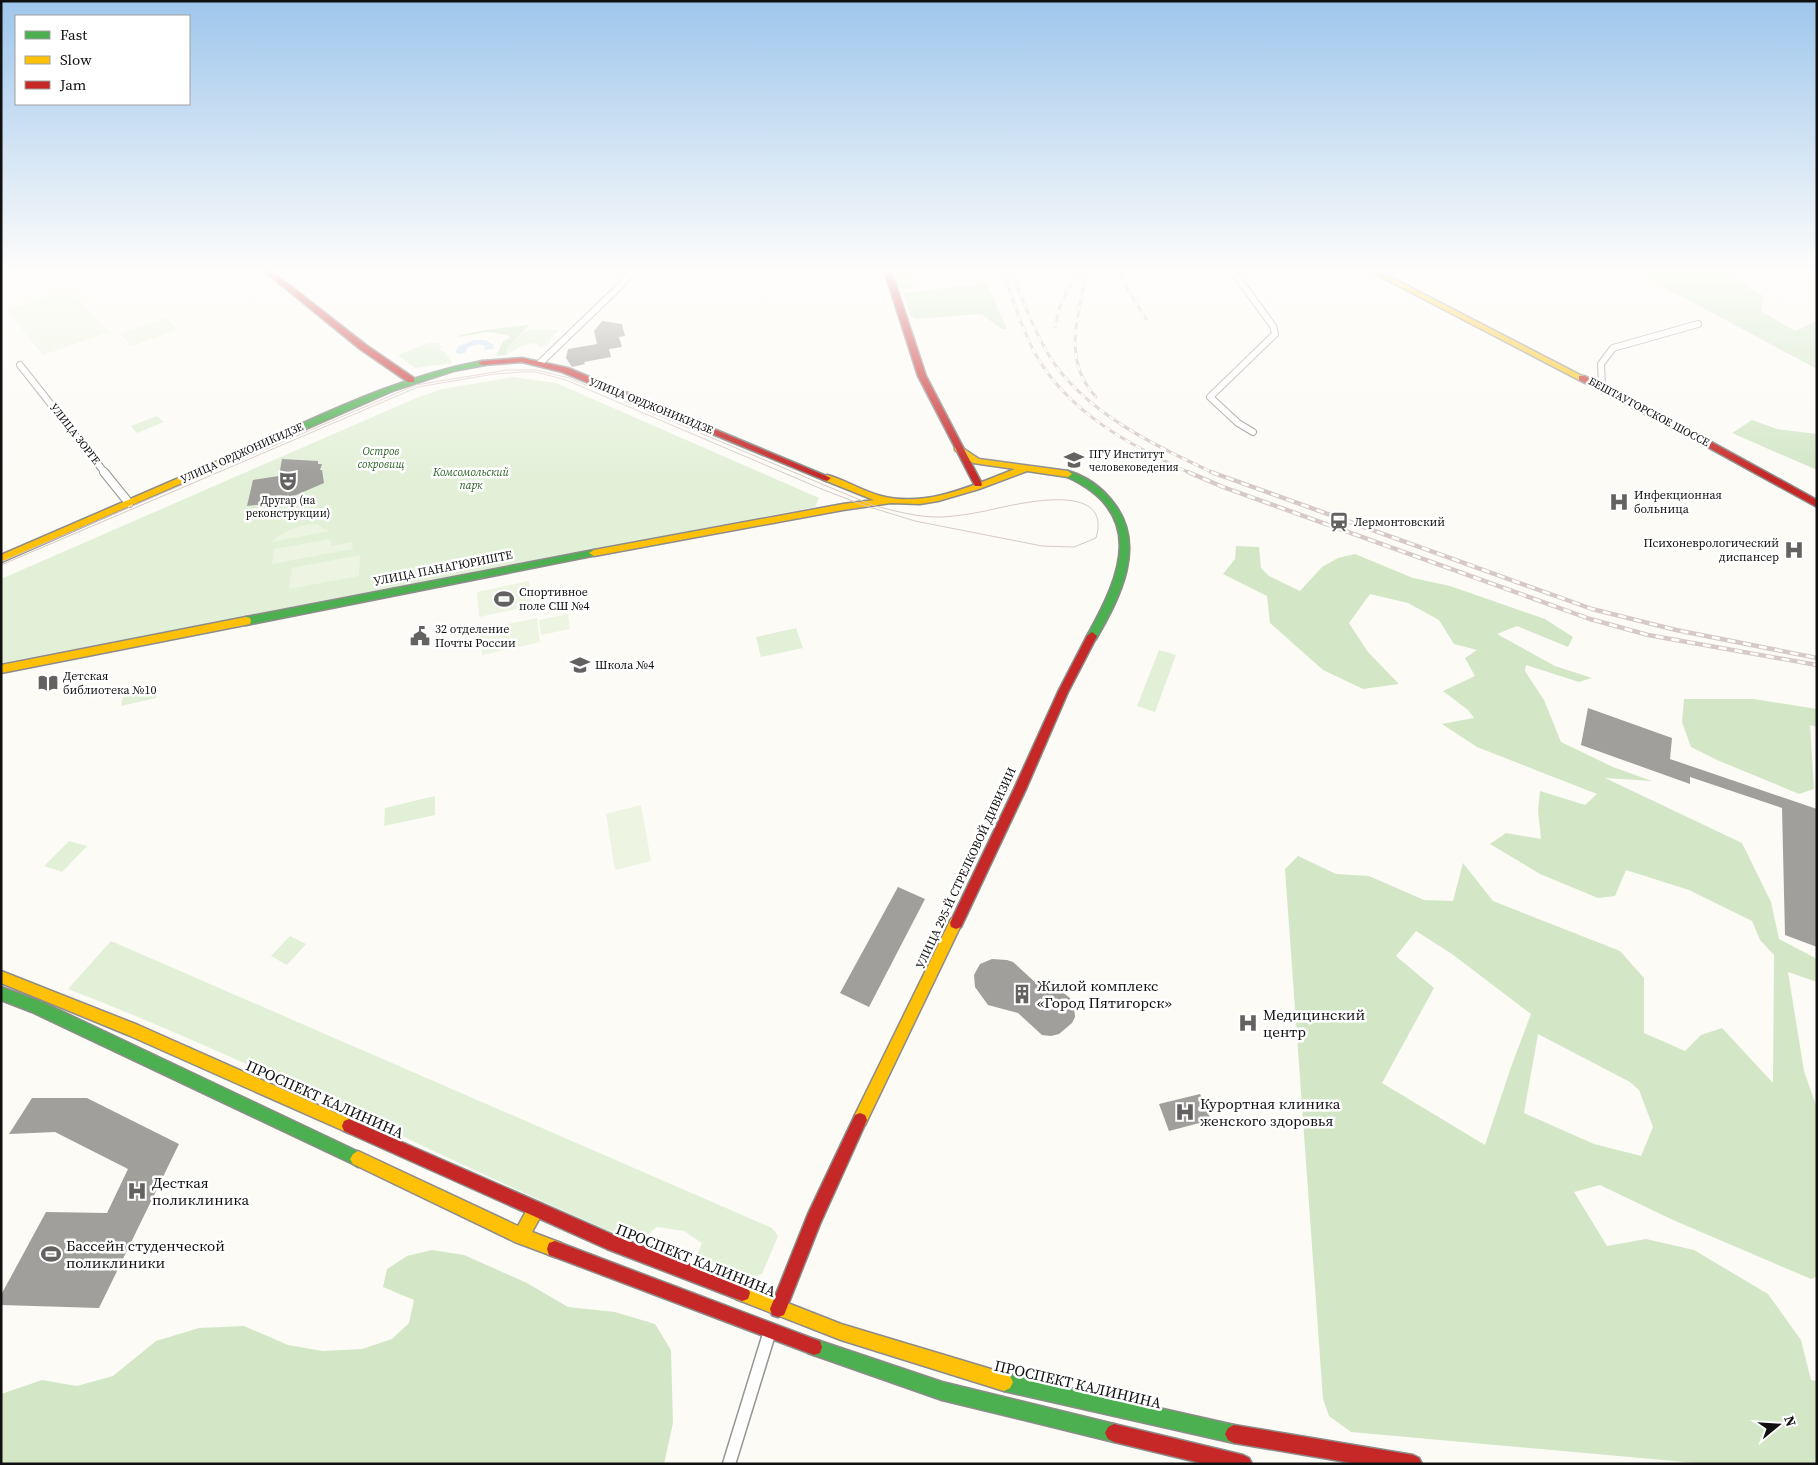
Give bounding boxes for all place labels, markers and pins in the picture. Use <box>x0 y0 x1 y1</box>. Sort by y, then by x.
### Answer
place label: ПГУ Институт человековедения <box>1089 447 1179 475</box>
school or university icon: ПГУ Институт человековедения <box>1063 449 1085 471</box>
theatre icon: Другар (на реконструкции) <box>277 470 299 492</box>
place label: Инфекционная больница <box>1634 487 1722 517</box>
hospital icon: Инфекционная больница <box>1608 491 1630 513</box>
place label: Другар (на реконструкции) <box>246 493 330 521</box>
station icon: Лермонтовский <box>1328 511 1350 533</box>
place label: Лермонтовский <box>1354 514 1445 530</box>
place label: Психоневрологический диспансер <box>1643 535 1779 565</box>
hospital icon: Психоневрологический диспансер <box>1783 539 1805 561</box>
place label: Спортивное поле СШ №4 <box>519 584 589 614</box>
sports icon: Спортивное поле СШ №4 <box>493 588 515 610</box>
place label: 32 отделение Почты России <box>435 621 516 651</box>
public building icon: 32 отделение Почты России <box>409 625 431 647</box>
school or university icon: Школа №4 <box>569 654 591 676</box>
place label: Школа №4 <box>595 657 654 673</box>
place label: Детская библиотека №10 <box>63 668 156 698</box>
library icon: Детская библиотека №10 <box>37 672 59 694</box>
place label: Жилой комплекс «Город Пятигорск» <box>1037 975 1172 1013</box>
building icon: Жилой комплекс «Город Пятигорск» <box>1011 983 1033 1005</box>
place label: Медицинский центр <box>1263 1004 1365 1042</box>
hospital icon: Медицинский центр <box>1237 1012 1259 1034</box>
place label: Курортная клиника женского здоровья <box>1200 1093 1341 1131</box>
hospital icon: Курортная клиника женского здоровья <box>1174 1101 1196 1123</box>
place label: Десткая поликлиника <box>152 1172 249 1210</box>
hospital icon: Десткая поликлиника <box>126 1180 148 1202</box>
place label: Бассейн студенческой поликлиники <box>66 1235 225 1273</box>
sports icon: Бассейн студенческой поликлиники <box>40 1243 62 1265</box>

